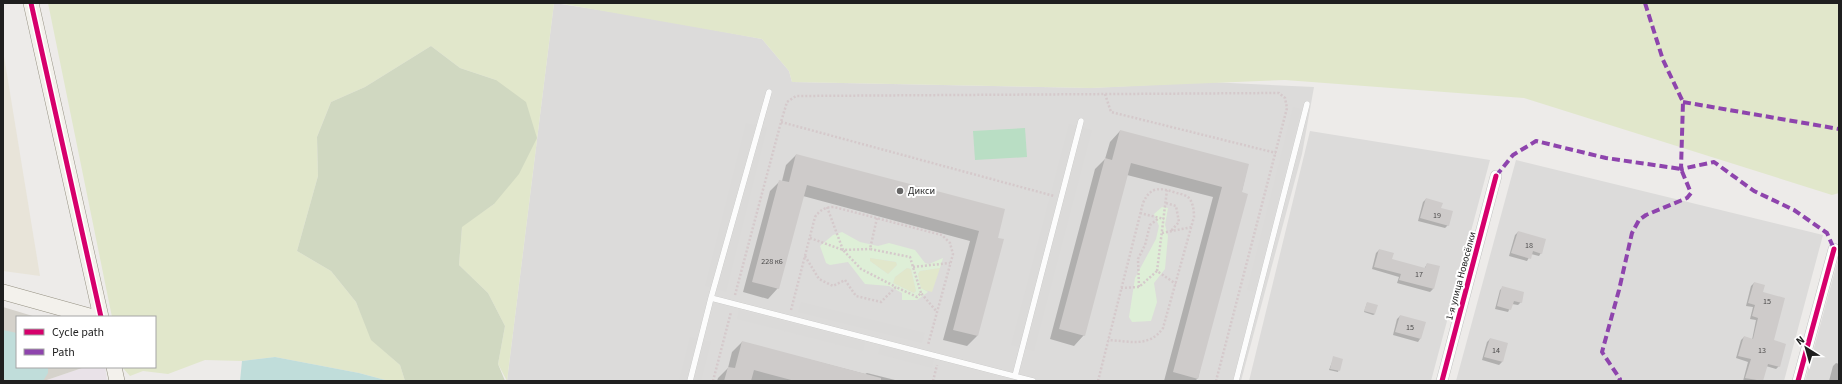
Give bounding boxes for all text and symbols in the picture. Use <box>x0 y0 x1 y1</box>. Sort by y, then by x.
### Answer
place label: Дикси <box>908 184 935 198</box>
marker: Дикси <box>895 186 905 196</box>
house number: 19 <box>1433 210 1441 221</box>
street label: 1-я улица Новосёлки <box>1442 230 1480 322</box>
house number: 18 <box>1525 240 1533 251</box>
house number: 228 к6 <box>761 256 783 267</box>
house number: 17 <box>1415 269 1423 280</box>
house number: 15 <box>1763 296 1771 307</box>
legend <box>16 316 156 368</box>
house number: 15 <box>1406 322 1414 333</box>
text: Cycle path <box>52 324 104 341</box>
north arrow <box>1786 328 1826 368</box>
text: N <box>1793 332 1808 349</box>
text: Path <box>52 344 75 361</box>
house number: 14 <box>1492 345 1500 356</box>
house number: 13 <box>1758 345 1766 356</box>

